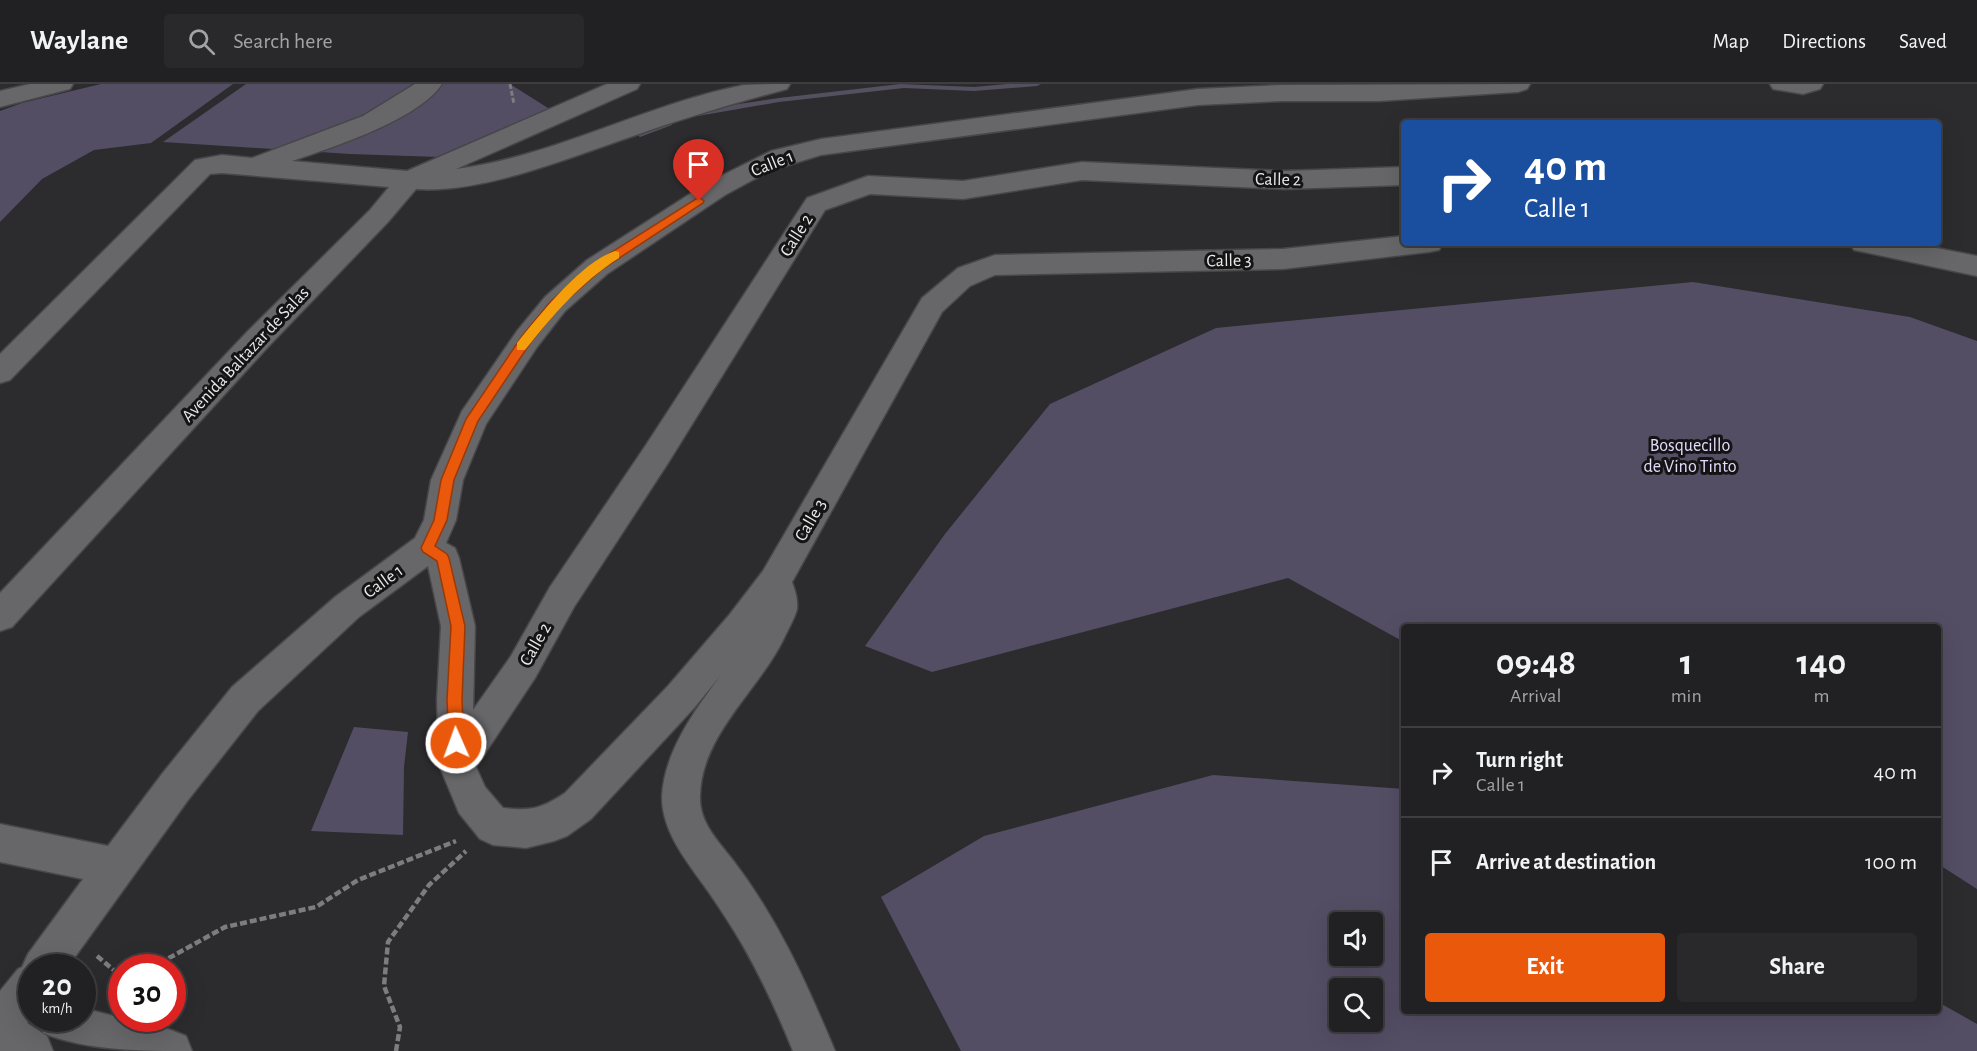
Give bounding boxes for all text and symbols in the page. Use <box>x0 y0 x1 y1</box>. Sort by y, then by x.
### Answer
search box <box>164 14 584 68</box>
icon: search <box>185 25 218 58</box>
text: Waylane <box>30 27 128 55</box>
text: Search here <box>233 30 333 52</box>
text: Map <box>1713 31 1749 52</box>
text: Directions <box>1782 31 1866 52</box>
text: Saved <box>1899 31 1947 52</box>
pin <box>673 139 724 201</box>
icon: right <box>1425 144 1503 222</box>
text: 40 m <box>1524 146 1607 188</box>
street label: Calle 1 <box>749 147 796 181</box>
icon: arrive <box>682 148 715 181</box>
street label: Calle 2 <box>1255 171 1301 189</box>
text: Calle 1 <box>1524 195 1590 222</box>
street label: Calle 2 <box>777 211 817 260</box>
street label: Calle 3 <box>1206 252 1252 270</box>
street label: Avenida Baltazar de Salas <box>179 284 313 426</box>
park label: Bosquecillo de Vino Tinto <box>1644 437 1737 476</box>
street label: Calle 3 <box>792 496 830 545</box>
street label: Calle 1 <box>360 562 407 602</box>
street label: Calle 2 <box>517 620 555 669</box>
text: 09:48 <box>1496 645 1576 681</box>
text: 1 <box>1680 645 1693 681</box>
text: 140 <box>1796 645 1846 681</box>
text: Arrival <box>1510 686 1562 706</box>
text: min <box>1671 686 1702 706</box>
text: m <box>1813 686 1829 706</box>
position arrow <box>424 711 488 775</box>
text: Turn right <box>1476 749 1563 771</box>
icon: right <box>1425 756 1458 789</box>
text: 40 m <box>1874 761 1917 783</box>
text: Calle 1 <box>1476 775 1525 795</box>
icon: arrive <box>1425 846 1458 879</box>
text: Arrive at destination <box>1476 851 1656 873</box>
text: 100 m <box>1865 851 1917 873</box>
map controls <box>1329 912 1383 1032</box>
button: sound <box>1329 912 1383 966</box>
button: Exit <box>1425 933 1665 1002</box>
button: Share <box>1677 933 1917 1002</box>
speed limit sign: 30 <box>108 954 186 1032</box>
text: 20 <box>42 971 72 1001</box>
button: search <box>1329 978 1383 1032</box>
text: km/h <box>42 1001 72 1016</box>

